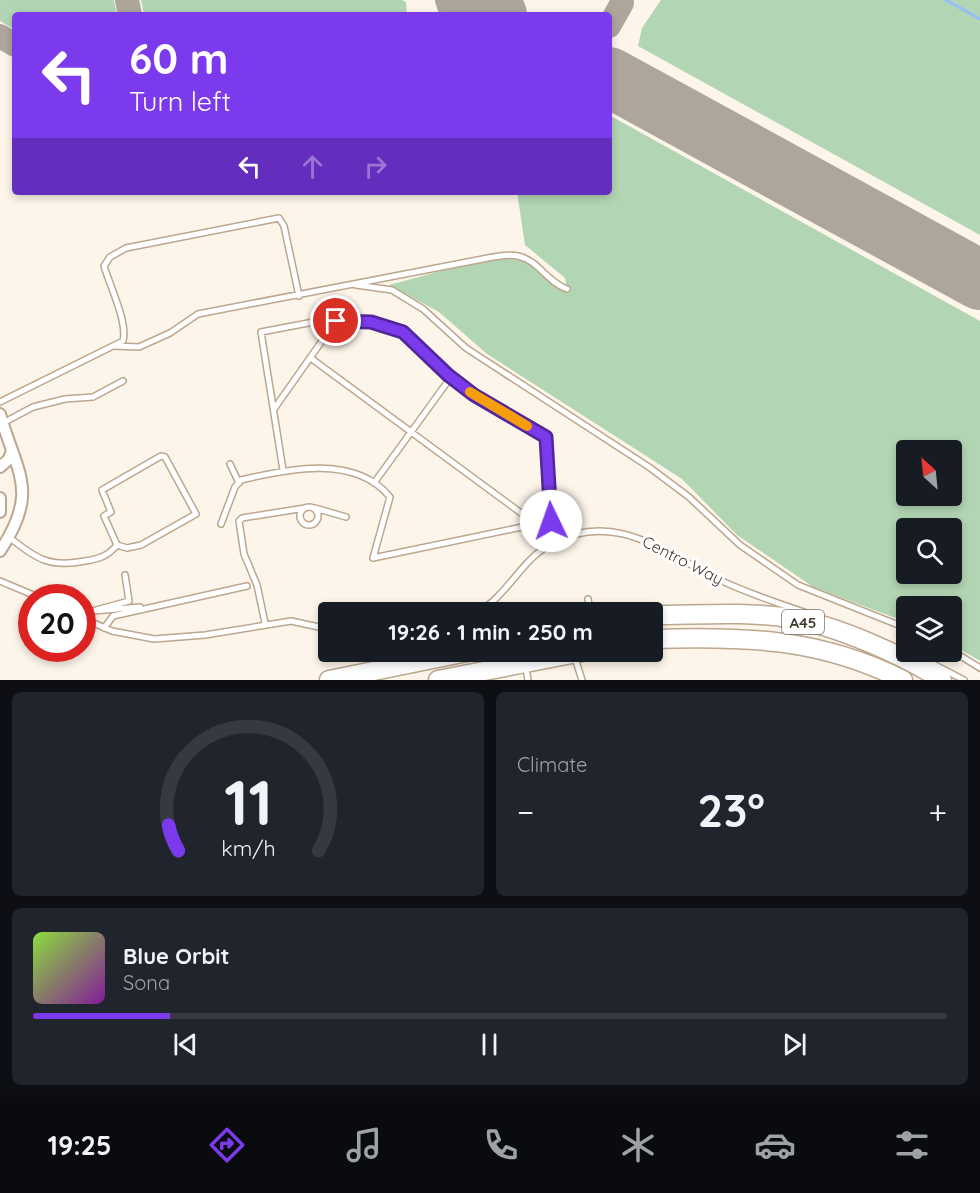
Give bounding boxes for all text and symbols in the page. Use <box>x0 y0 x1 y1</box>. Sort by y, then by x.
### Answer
text: 60 m <box>129 32 229 85</box>
icon: left <box>30 36 108 114</box>
text: Turn left <box>129 84 231 118</box>
icon: left <box>233 150 266 183</box>
icon: ahead <box>296 150 329 183</box>
icon: right <box>359 150 392 183</box>
pin <box>310 295 361 346</box>
icon: arrive <box>319 304 352 337</box>
north arrow <box>896 440 962 506</box>
map controls <box>896 440 962 662</box>
position arrow <box>519 489 583 553</box>
button: search <box>896 518 962 584</box>
street label: Centro Way <box>639 531 727 589</box>
speed limit sign: 20 <box>18 584 96 662</box>
button: layers <box>896 596 962 662</box>
road number: A45 <box>782 610 824 634</box>
text: 19:26 · 1 min · 250 m <box>388 618 593 646</box>
text: Climate <box>517 752 587 777</box>
text: 11 <box>224 763 272 841</box>
text: 23° <box>698 782 765 838</box>
text: − <box>517 791 534 832</box>
text: + <box>928 791 947 832</box>
text: km/h <box>221 835 275 861</box>
text: Blue Orbit <box>123 942 229 970</box>
text: Sona <box>123 970 170 995</box>
icon: previous <box>169 1028 202 1061</box>
icon: pause <box>473 1028 506 1061</box>
icon: next <box>778 1028 811 1061</box>
icon: directions <box>206 1124 248 1166</box>
icon: music <box>343 1124 385 1166</box>
icon: phone <box>480 1124 522 1166</box>
icon: climate <box>617 1124 659 1166</box>
icon: car <box>754 1124 796 1166</box>
icon: filters <box>891 1124 933 1166</box>
text: 19:25 <box>47 1128 112 1162</box>

